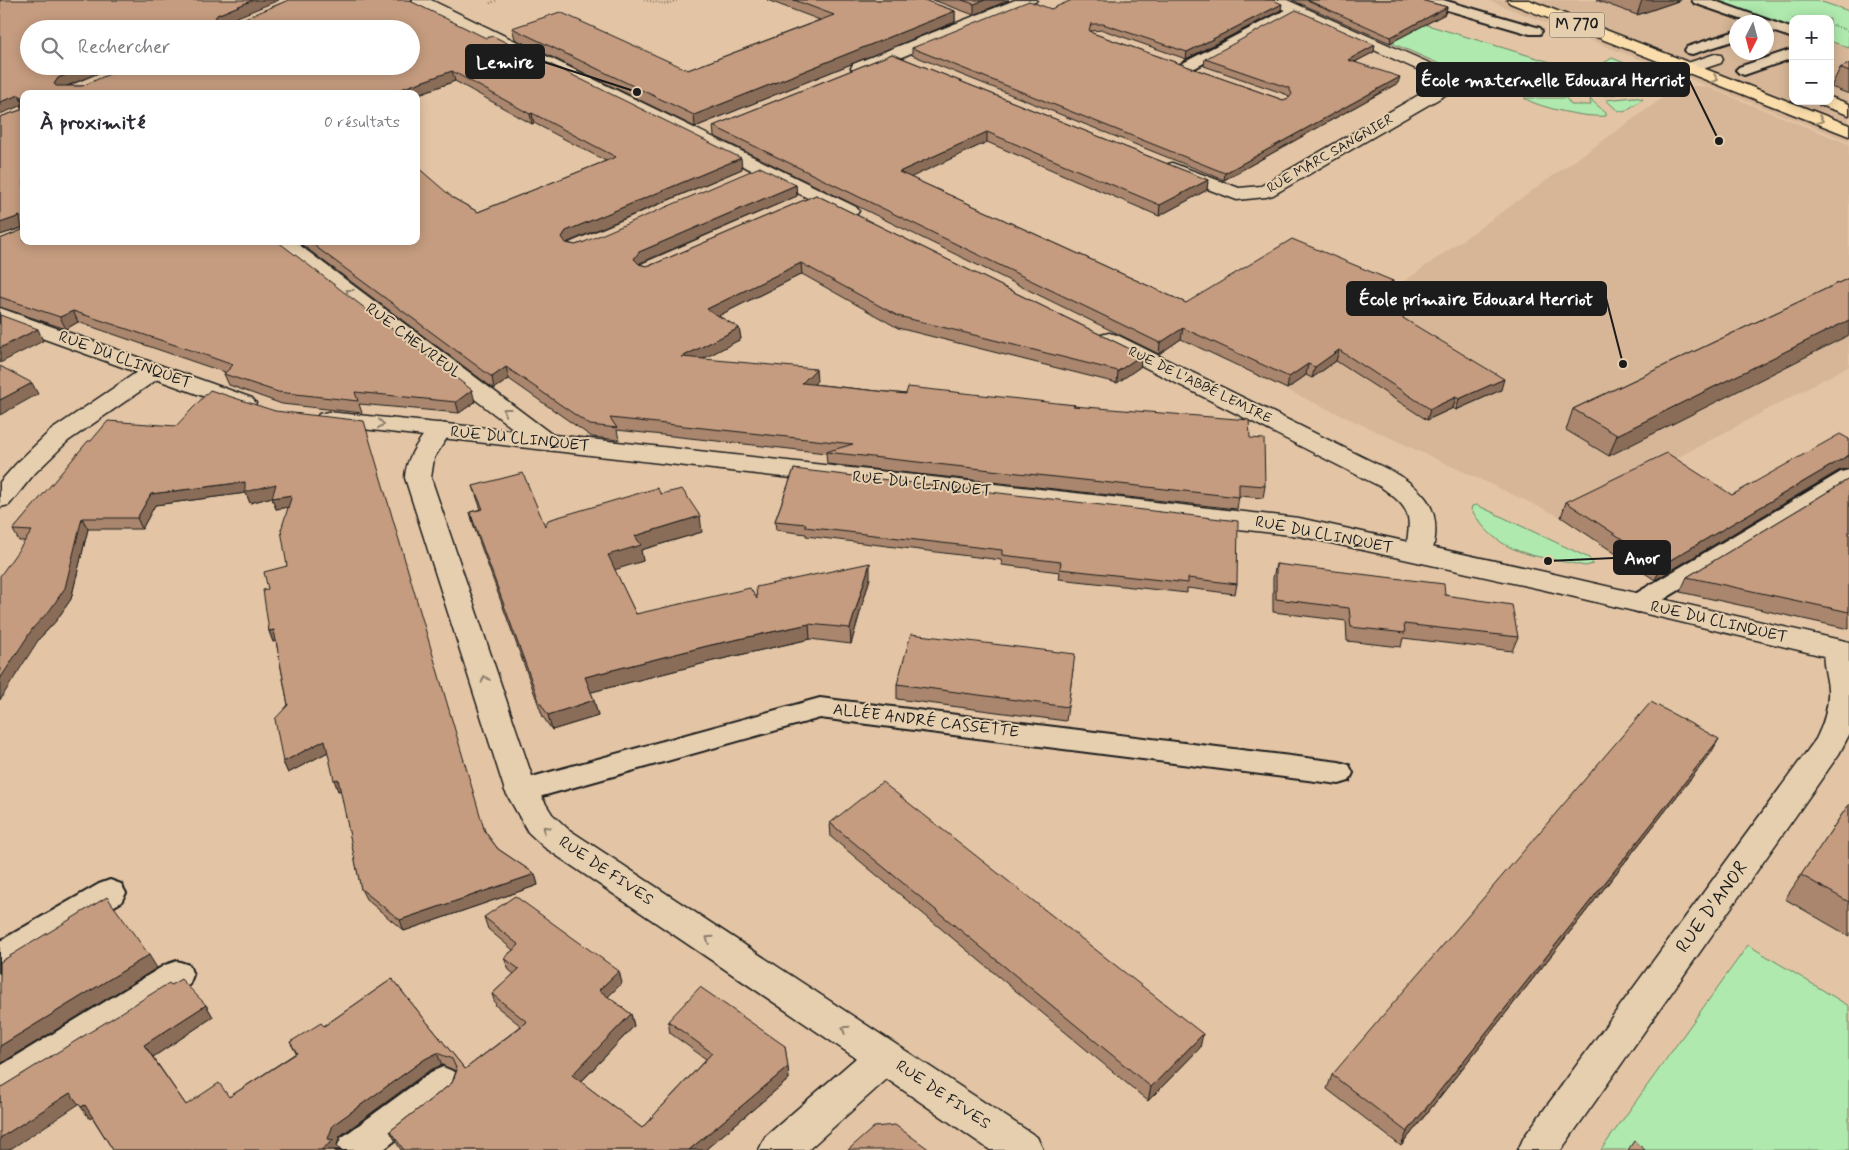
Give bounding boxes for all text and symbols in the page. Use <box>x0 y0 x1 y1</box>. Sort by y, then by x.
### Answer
road number: M 770 <box>1550 12 1604 38</box>
north arrow <box>1729 15 1774 60</box>
map controls <box>1789 15 1834 105</box>
button: + <box>1789 15 1834 60</box>
search box <box>20 20 420 75</box>
icon: search <box>38 34 66 62</box>
text: Rechercher <box>78 35 170 60</box>
callout: Lemire <box>466 45 544 78</box>
text: Lemire <box>476 51 534 75</box>
button: − <box>1789 60 1834 105</box>
callout: École maternelle Edouard Herriot <box>1417 63 1689 96</box>
text: École maternelle Edouard Herriot <box>1421 68 1685 93</box>
one-way arrow <box>1710 73 1719 83</box>
text: À proximité <box>40 109 146 137</box>
street label: RUE MARC SANGNIER <box>1264 110 1396 197</box>
text: 0 résultats <box>324 112 400 133</box>
one-way arrow <box>1815 114 1824 124</box>
callout: École primaire Edouard Herriot <box>1347 282 1606 315</box>
text: École primaire Edouard Herriot <box>1359 287 1593 312</box>
one-way arrow <box>345 289 355 298</box>
street label: RUE CHEVREUL <box>361 298 465 384</box>
street label: RUE DU CLINQUET <box>56 326 194 394</box>
street label: RUE DE L'ABBÉ LEMIRE <box>1125 342 1275 428</box>
one-way arrow <box>502 408 512 417</box>
one-way arrow <box>378 419 386 430</box>
street label: RUE DU CLINQUET <box>449 421 591 457</box>
street label: RUE DU CLINQUET <box>851 466 993 502</box>
street label: RUE DU CLINQUET <box>1253 511 1395 559</box>
callout: Anor <box>1614 541 1670 574</box>
text: Anor <box>1624 547 1660 571</box>
street label: RUE DU CLINQUET <box>1648 596 1790 648</box>
one-way arrow <box>480 676 490 684</box>
street label: ALLÉE ANDRÉ CASSETTE <box>832 699 1020 743</box>
one-way arrow <box>543 825 552 834</box>
street label: RUE DE FIVES <box>555 832 658 910</box>
street label: RUE D'ANOR <box>1670 856 1754 958</box>
one-way arrow <box>705 936 714 946</box>
one-way arrow <box>841 1026 850 1035</box>
street label: RUE DE FIVES <box>892 1056 995 1134</box>

